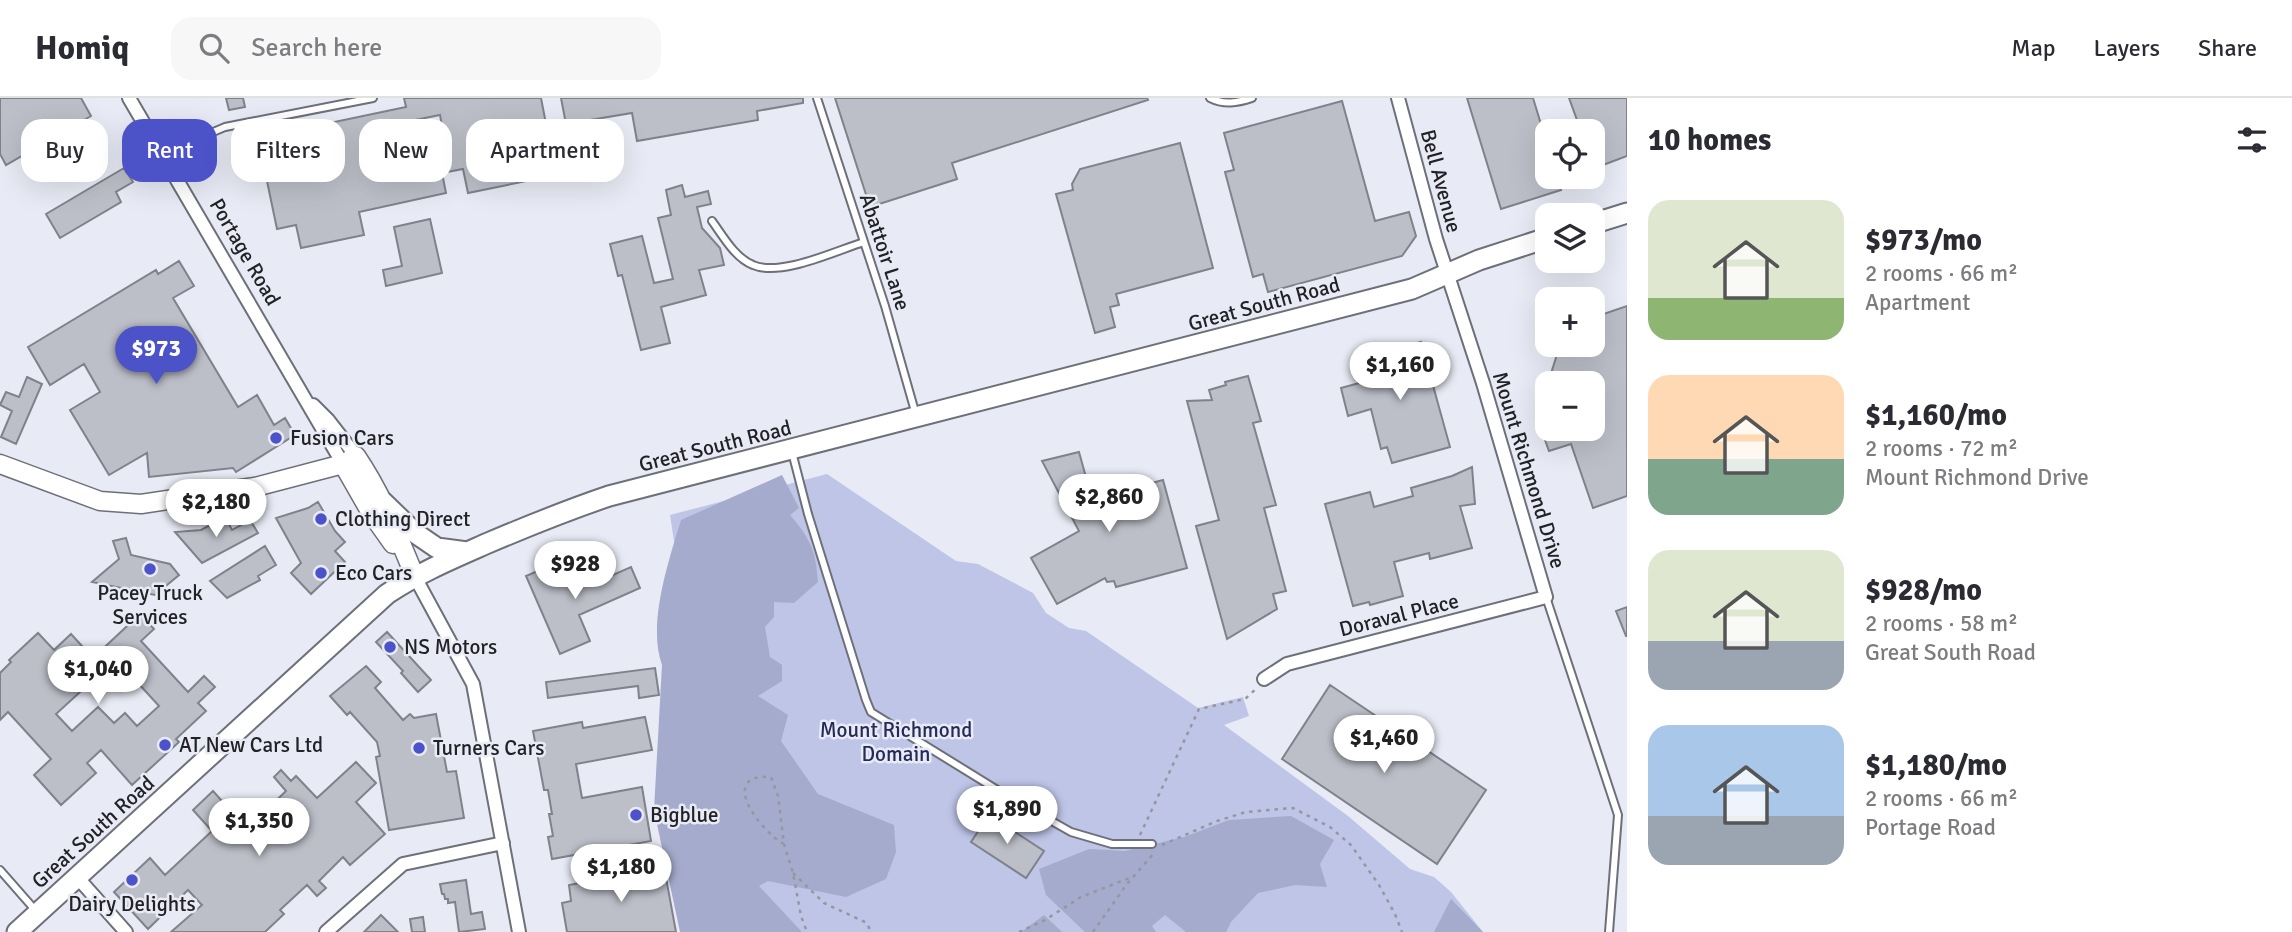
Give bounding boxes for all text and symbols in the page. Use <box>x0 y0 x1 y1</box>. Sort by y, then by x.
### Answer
search box <box>171 17 661 80</box>
text: Homiq <box>35 28 129 69</box>
icon: search <box>195 29 233 67</box>
text: Search here <box>251 32 382 64</box>
text: Map <box>2011 33 2056 63</box>
text: Layers <box>2094 33 2160 63</box>
text: Share <box>2198 33 2257 63</box>
chip: Buy <box>21 119 108 182</box>
chip: Rent <box>122 119 217 182</box>
chip: Filters <box>231 119 345 182</box>
chip: New <box>359 119 452 182</box>
chip: Apartment <box>466 119 624 182</box>
map controls <box>1535 119 1605 441</box>
button: locate <box>1535 119 1605 189</box>
icon: filters <box>2233 121 2271 159</box>
text: 10 homes <box>1648 122 1771 159</box>
street label: Bell Avenue <box>1415 127 1467 235</box>
street label: Abattoir Lane <box>854 190 916 314</box>
street label: Portage Road <box>204 194 286 310</box>
button: layers <box>1535 203 1605 273</box>
text: $973/mo <box>1865 222 1982 259</box>
icon: home <box>1704 228 1788 312</box>
text: 2 rooms · 66 m² <box>1865 259 2018 288</box>
street label: Great South Road <box>1185 271 1343 337</box>
button: + <box>1535 287 1605 357</box>
text: Apartment <box>1865 288 1970 317</box>
pin: $973 <box>115 327 197 386</box>
text: $973 <box>131 334 181 363</box>
pin: $1,160 <box>1343 342 1457 402</box>
text: $1,160 <box>1366 350 1434 379</box>
street label: Mount Richmond Drive <box>1487 369 1571 571</box>
button: − <box>1535 371 1605 441</box>
text: $1,160/mo <box>1865 397 2007 434</box>
icon: home <box>1704 403 1788 487</box>
street label: Great South Road <box>636 414 794 478</box>
place label: Fusion Cars <box>290 425 394 451</box>
marker: Fusion Cars <box>268 430 284 446</box>
text: 2 rooms · 72 m² <box>1865 434 2018 463</box>
text: Mount Richmond Drive <box>1865 463 2089 492</box>
pin: $2,860 <box>1052 474 1166 534</box>
pin: $2,180 <box>159 480 273 539</box>
text: $2,860 <box>1075 482 1143 511</box>
text: $2,180 <box>182 487 250 516</box>
place label: Clothing Direct <box>335 506 470 532</box>
marker: Clothing Direct <box>313 511 329 527</box>
pin: $928 <box>534 542 616 601</box>
text: $928 <box>550 549 600 578</box>
place label: Eco Cars <box>335 560 412 586</box>
marker: Pacey Truck Services <box>142 561 158 577</box>
marker: Eco Cars <box>313 565 329 581</box>
text: $928/mo <box>1865 572 1982 609</box>
icon: home <box>1704 578 1788 662</box>
place label: Pacey Truck Services <box>97 580 203 630</box>
street label: Doraval Place <box>1337 588 1461 642</box>
text: 2 rooms · 58 m² <box>1865 609 2018 638</box>
place label: NS Motors <box>404 634 497 660</box>
text: Great South Road <box>1865 638 2036 667</box>
marker: NS Motors <box>382 639 398 655</box>
pin: $1,040 <box>41 646 155 706</box>
text: $1,040 <box>64 654 132 683</box>
pin: $1,460 <box>1327 716 1441 775</box>
park label: Mount Richmond Domain <box>820 717 972 767</box>
text: $1,460 <box>1350 723 1418 752</box>
place label: AT New Cars Ltd <box>179 732 323 758</box>
place label: Turners Cars <box>433 735 544 761</box>
marker: AT New Cars Ltd <box>157 737 173 753</box>
marker: Turners Cars <box>411 740 427 756</box>
text: $1,180/mo <box>1865 747 2007 784</box>
icon: home <box>1704 753 1788 837</box>
street label: Great South Road <box>26 770 160 894</box>
text: 2 rooms · 66 m² <box>1865 784 2018 813</box>
pin: $1,890 <box>950 786 1064 846</box>
text: $1,890 <box>973 794 1041 823</box>
pin: $1,350 <box>202 798 316 858</box>
place label: Bigblue <box>650 802 718 828</box>
text: $1,350 <box>225 806 293 835</box>
marker: Bigblue <box>628 807 644 823</box>
text: Portage Road <box>1865 813 1996 842</box>
pin: $1,180 <box>564 844 678 904</box>
text: $1,180 <box>587 852 655 881</box>
marker: Dairy Delights <box>124 872 140 888</box>
place label: Dairy Delights <box>68 891 196 917</box>

